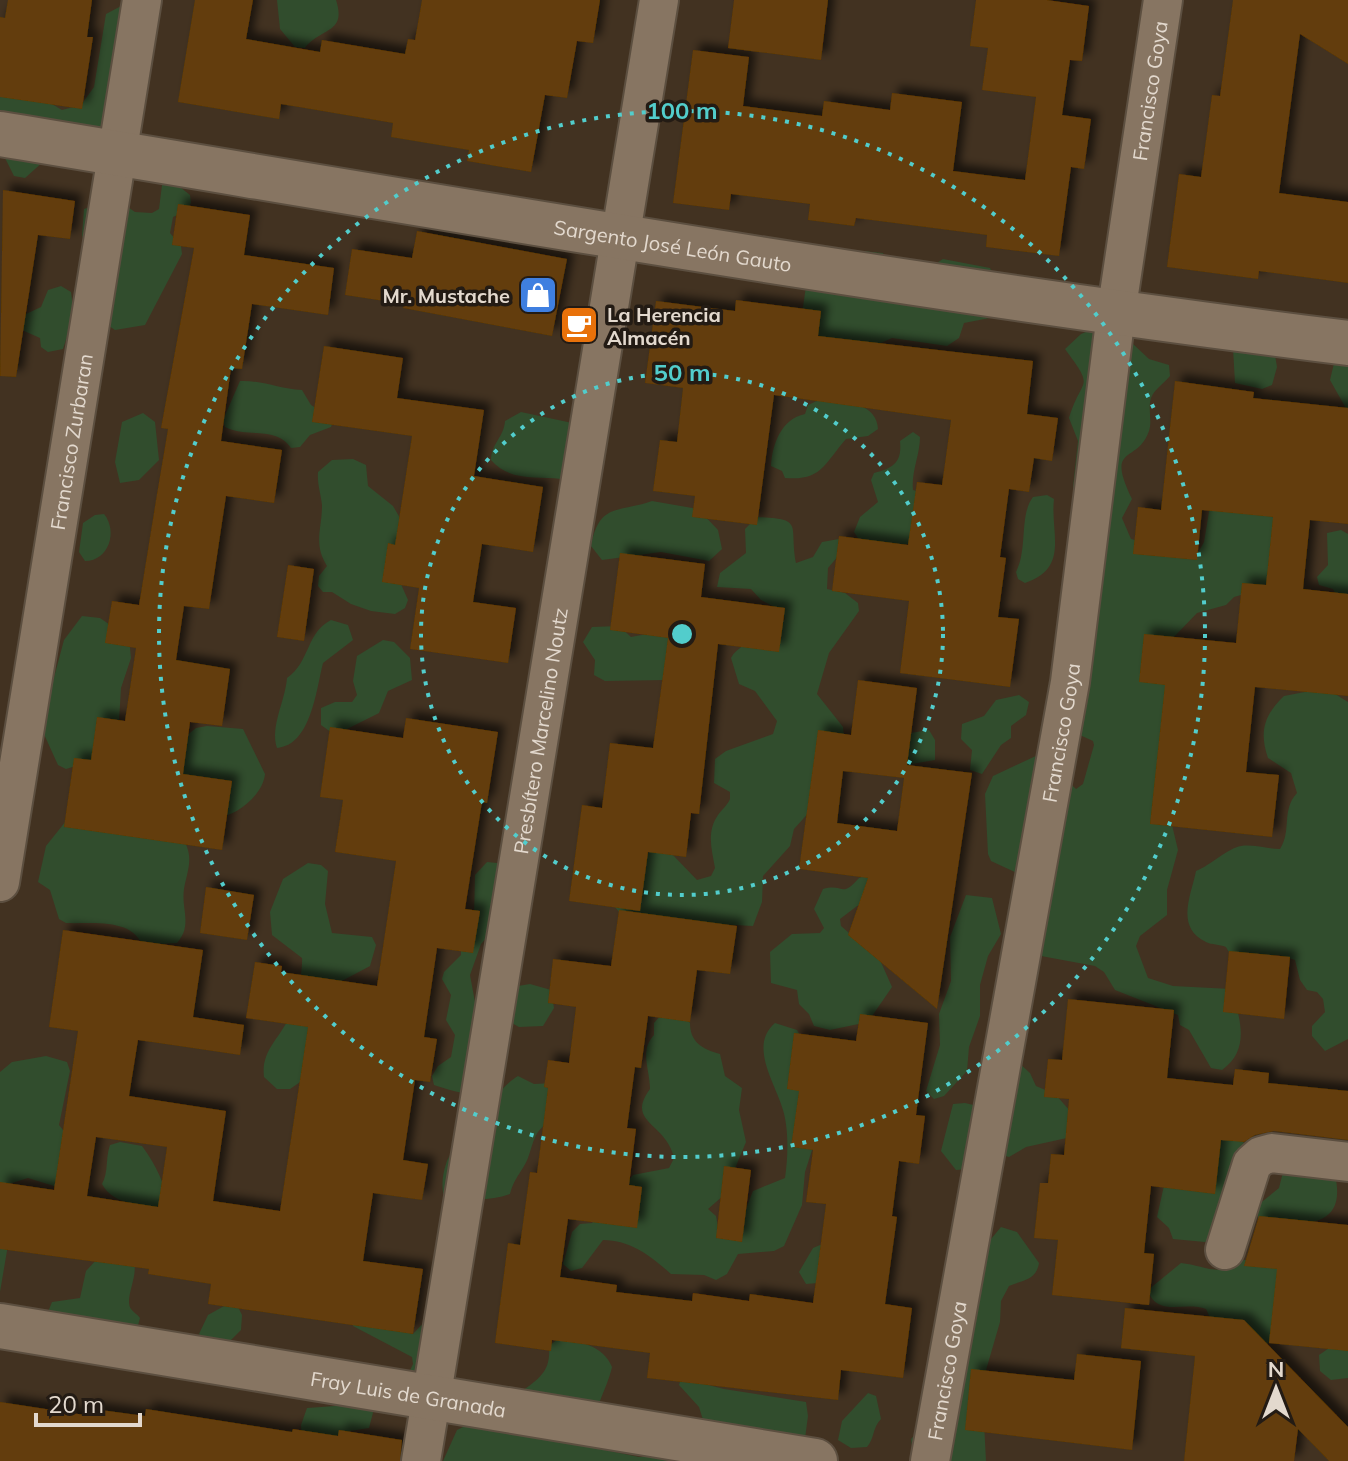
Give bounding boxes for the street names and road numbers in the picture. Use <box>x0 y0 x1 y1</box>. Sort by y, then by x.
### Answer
street label: Francisco Goya <box>1127 19 1172 163</box>
street label: Sargento José León Gauto <box>552 214 794 276</box>
street label: Francisco Zurbaran <box>44 352 97 532</box>
street label: Presbítero Marcelino Noutz <box>508 606 572 856</box>
street label: Francisco Goya <box>1036 661 1085 804</box>
street label: Francisco Goya <box>921 1299 971 1442</box>
street label: Fray Luis de Granada <box>309 1365 508 1422</box>

